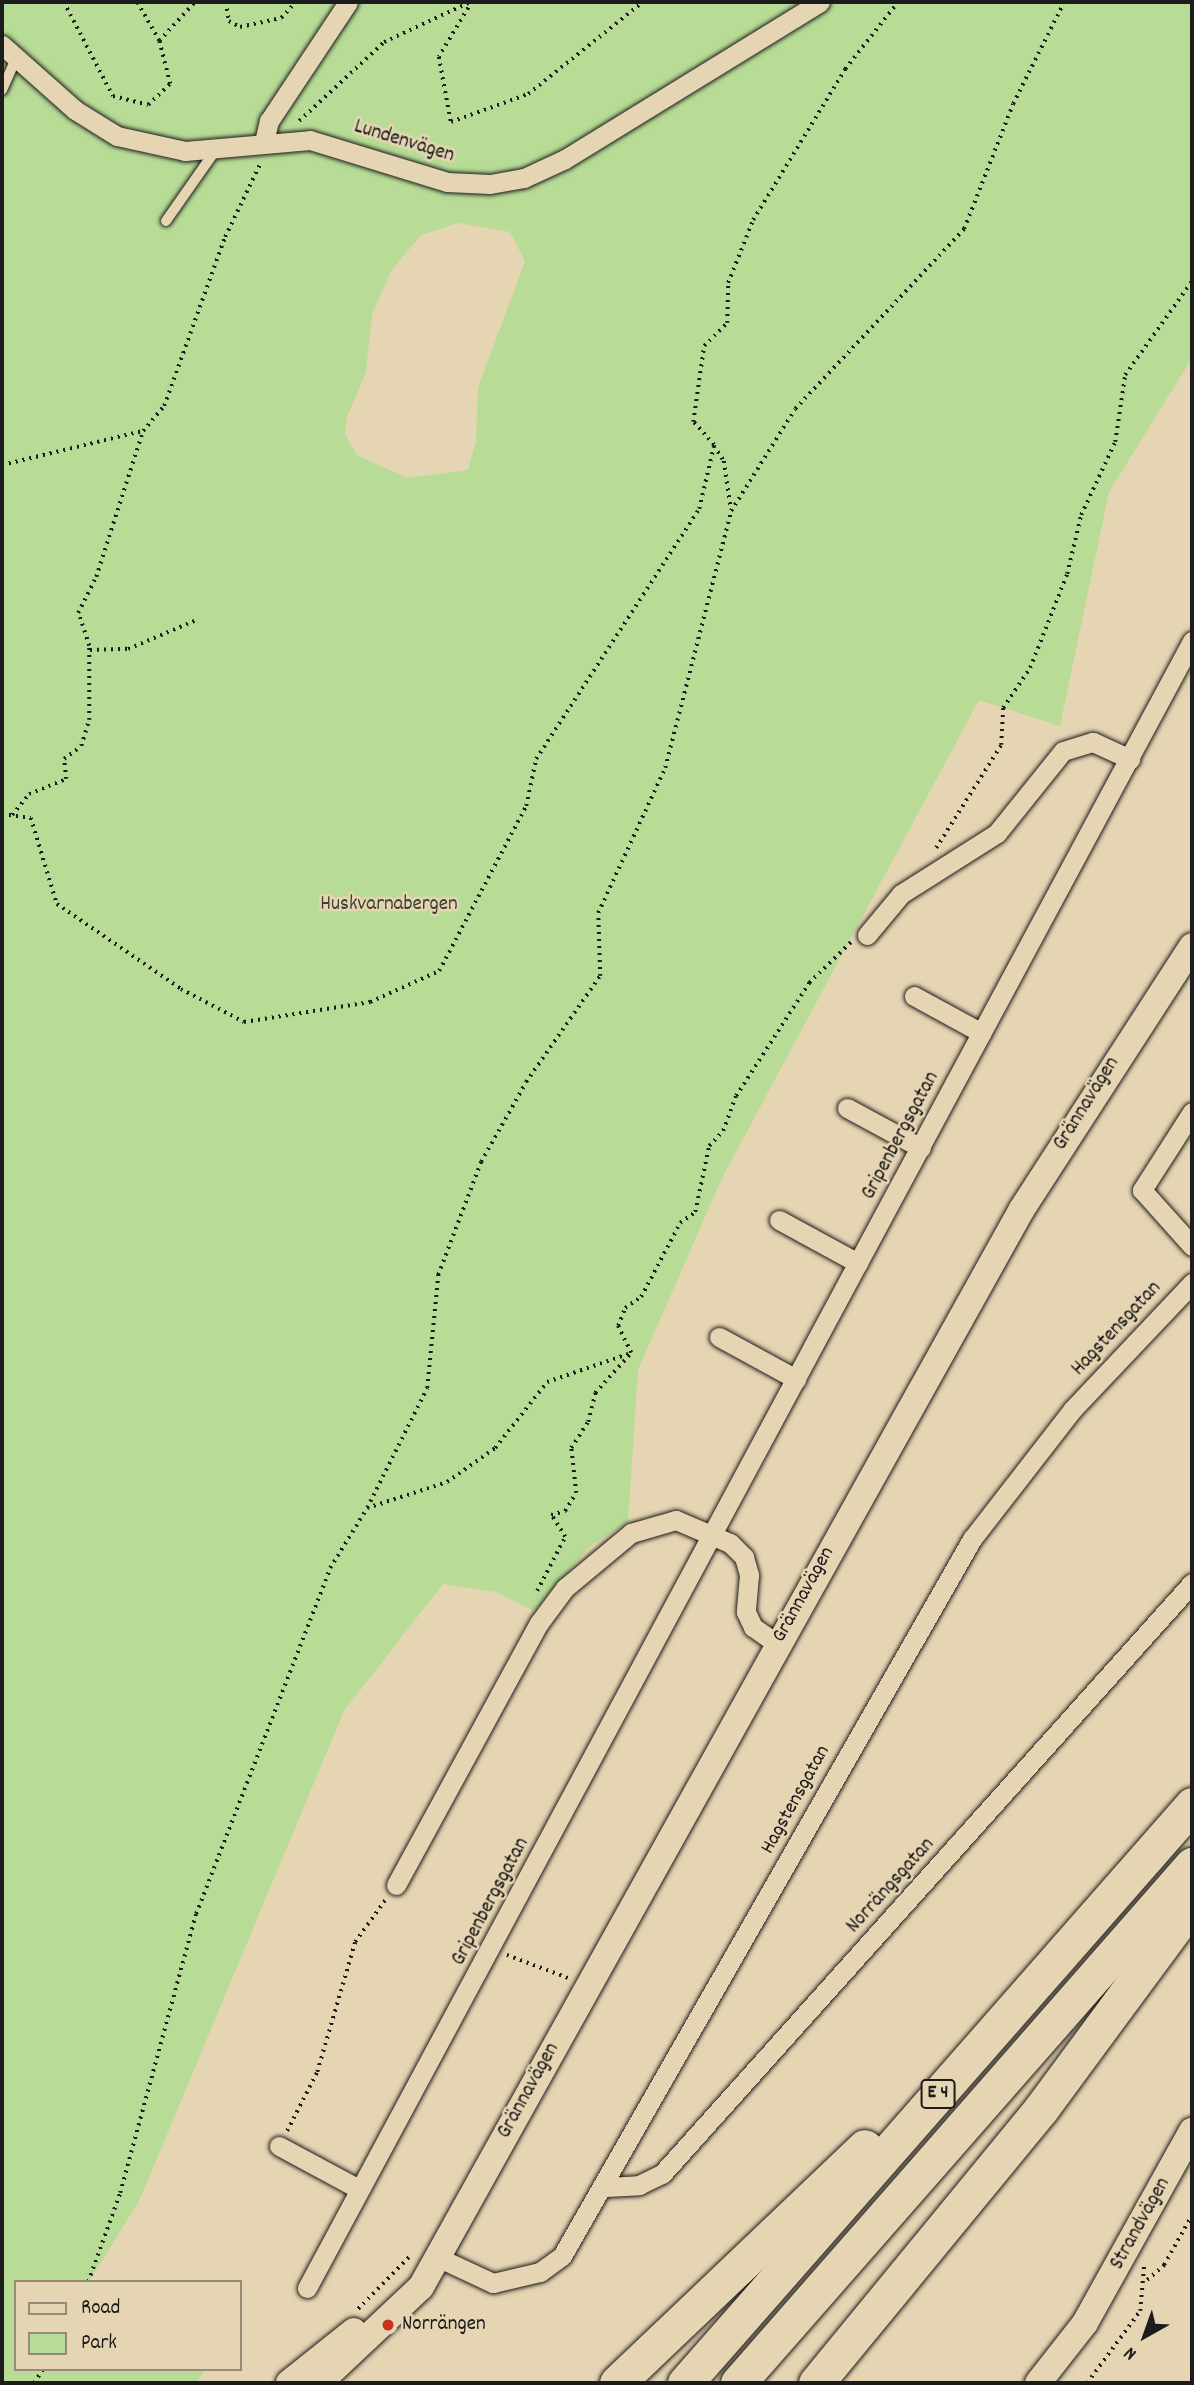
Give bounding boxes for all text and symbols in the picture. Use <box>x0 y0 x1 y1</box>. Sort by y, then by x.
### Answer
street label: Lundenvägen <box>351 115 457 169</box>
park label: Huskvarnabergen <box>320 892 458 918</box>
street label: Grännavägen <box>1048 1053 1126 1155</box>
street label: Gripenbergsgatan <box>857 1068 945 1204</box>
street label: Hagstensgatan <box>1067 1276 1167 1382</box>
street label: Grännavägen <box>767 1543 841 1647</box>
street label: Hagstensgatan <box>756 1741 836 1859</box>
street label: Norrängsgatan <box>842 1833 940 1939</box>
street label: Gripenbergsgatan <box>447 1834 535 1970</box>
street label: Grännavägen <box>492 2039 566 2143</box>
road number: E 4 <box>920 2078 956 2110</box>
street label: Strandvägen <box>1105 2173 1177 2275</box>
legend <box>14 2280 242 2371</box>
text: Road <box>81 2294 120 2324</box>
north arrow <box>1110 2301 1180 2371</box>
place label: Norrängen <box>402 2312 486 2338</box>
marker: Norrängen <box>380 2317 396 2333</box>
text: Park <box>81 2329 117 2359</box>
text: N <box>1119 2339 1143 2366</box>

